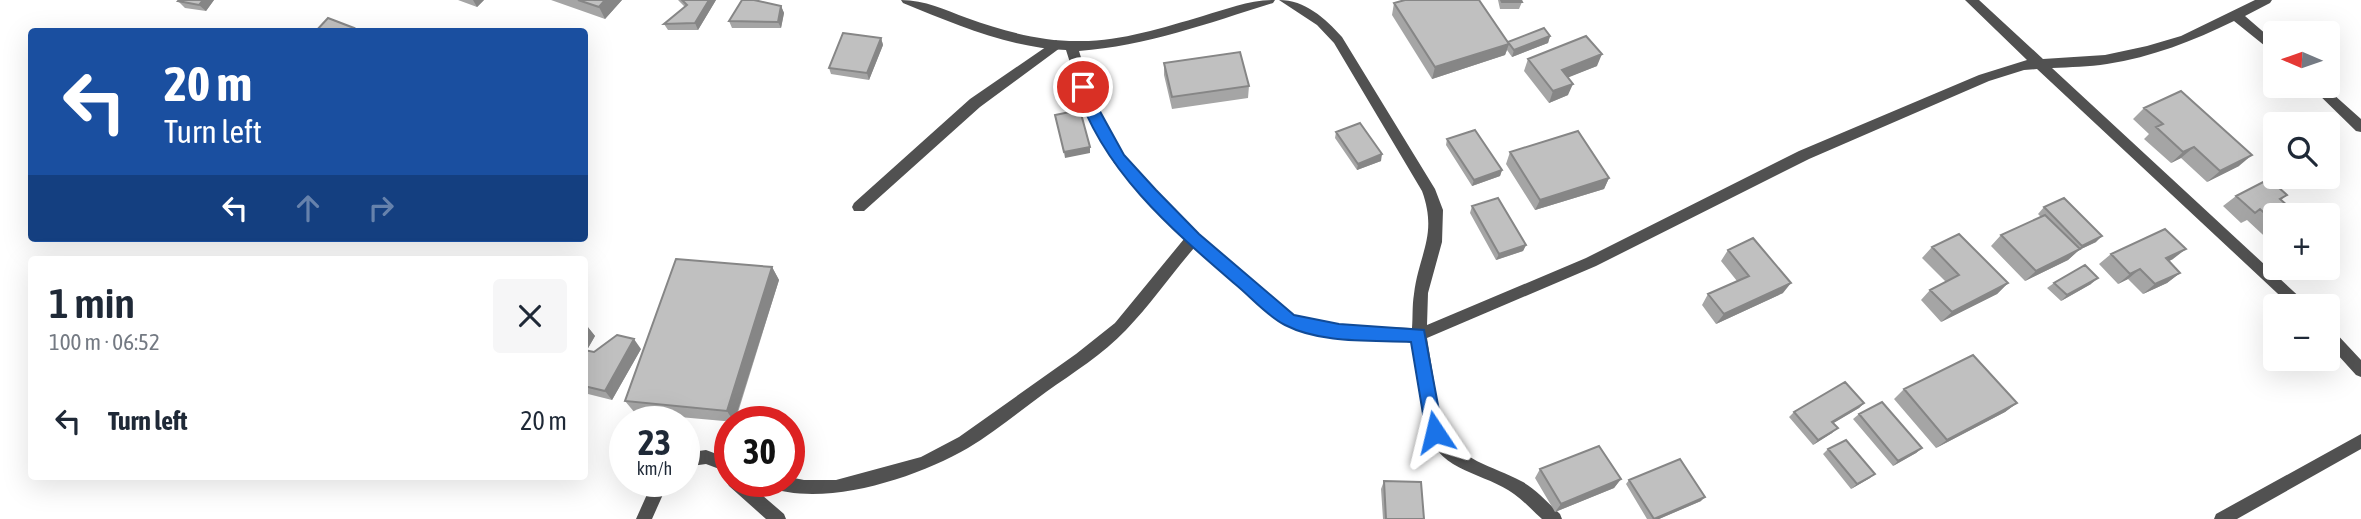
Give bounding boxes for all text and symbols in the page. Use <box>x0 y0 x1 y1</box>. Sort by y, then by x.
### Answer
north arrow <box>2263 21 2340 98</box>
map controls <box>2263 21 2340 371</box>
text: 20 m <box>164 55 252 111</box>
icon: left <box>49 56 140 147</box>
pin <box>1053 57 1113 117</box>
icon: arrive <box>1064 68 1102 106</box>
button: search <box>2263 112 2340 189</box>
text: Turn left <box>164 113 262 150</box>
icon: left <box>216 189 254 227</box>
icon: ahead <box>289 189 327 227</box>
icon: right <box>362 189 400 227</box>
button: + <box>2263 203 2340 280</box>
text: 1 min <box>49 279 135 327</box>
button: close <box>493 279 567 353</box>
button: − <box>2263 294 2340 371</box>
text: 100 m · 06:52 <box>49 329 160 355</box>
position arrow <box>1398 395 1472 469</box>
icon: left <box>49 402 87 440</box>
text: Turn left <box>108 406 188 436</box>
text: 20 m <box>520 406 567 436</box>
speed limit sign: 30 <box>714 406 805 497</box>
text: 23 <box>638 422 671 462</box>
text: km/h <box>637 458 672 479</box>

